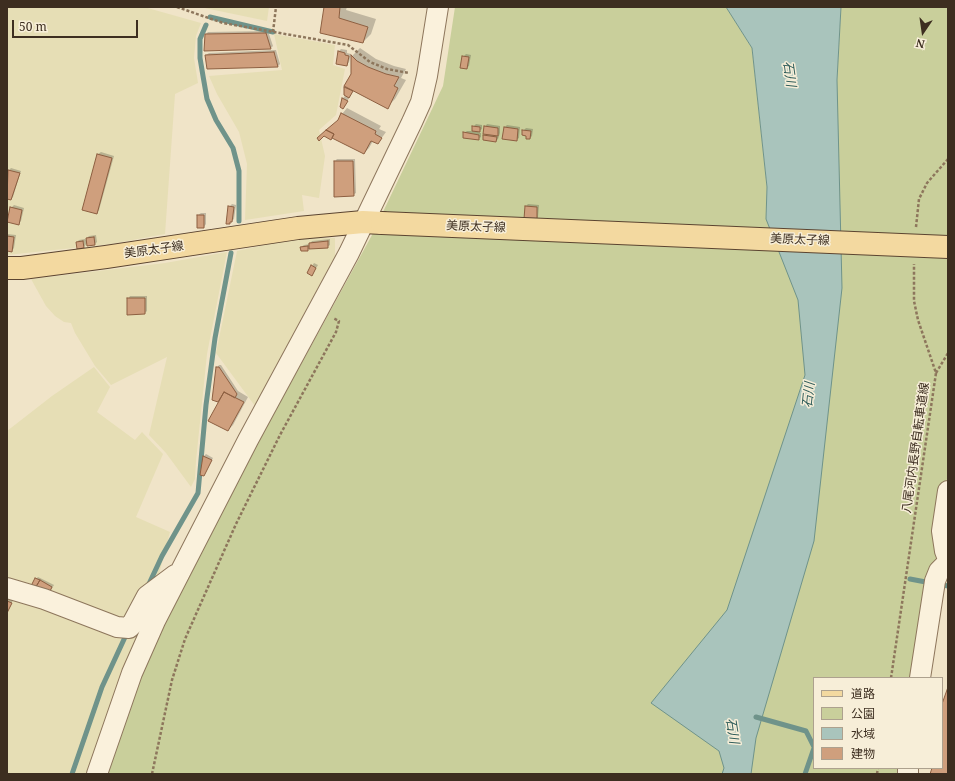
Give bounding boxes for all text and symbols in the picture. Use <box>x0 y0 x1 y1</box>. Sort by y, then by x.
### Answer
scale bar <box>14 12 140 38</box>
north arrow <box>903 12 943 52</box>
text: 50 m <box>19 18 47 35</box>
text: N <box>914 36 926 52</box>
water label: 石川 <box>779 60 799 88</box>
street label: 美原太子線 <box>446 219 506 235</box>
street label: 美原太子線 <box>770 232 830 248</box>
street label: 美原太子線 <box>123 239 185 261</box>
water label: 石川 <box>800 381 818 409</box>
street label: 八尾河内長野自転車道線 <box>900 382 932 514</box>
legend <box>813 677 943 769</box>
text: 道路 <box>851 685 875 702</box>
text: 公園 <box>851 705 875 722</box>
water label: 石川 <box>722 717 742 745</box>
text: 水域 <box>851 725 875 742</box>
text: 建物 <box>851 745 875 762</box>

